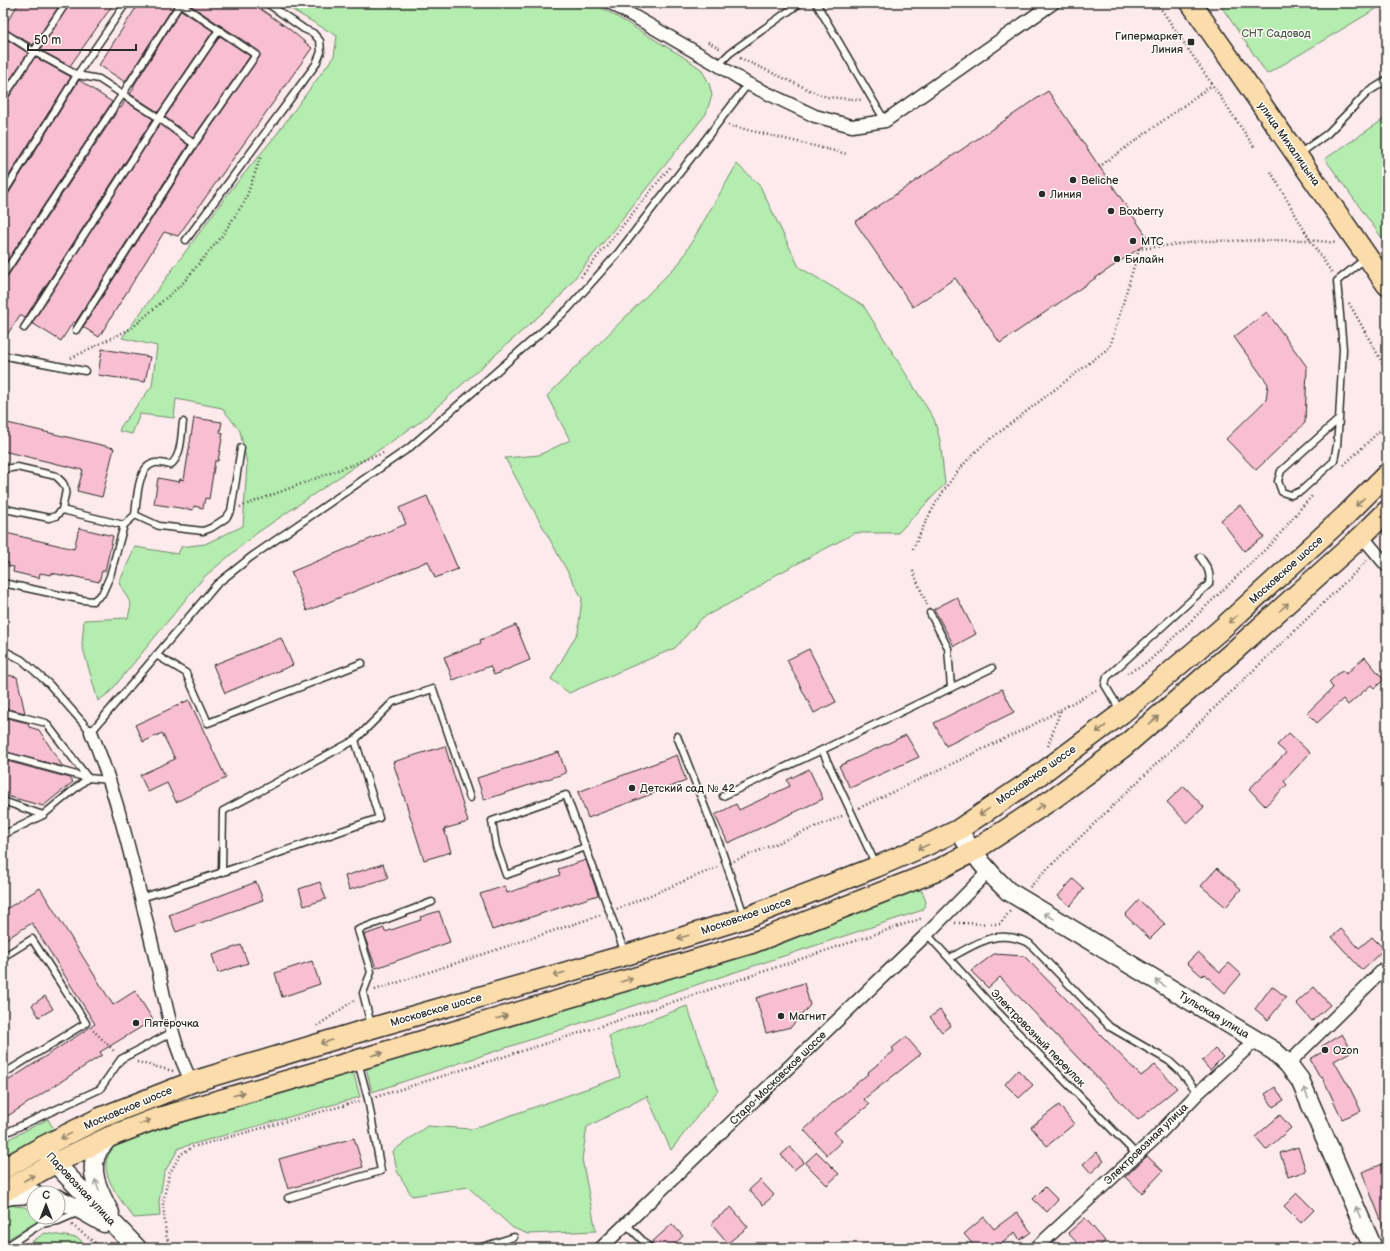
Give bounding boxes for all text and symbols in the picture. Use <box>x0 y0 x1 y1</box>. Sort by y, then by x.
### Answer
scale bar <box>28 26 136 52</box>
park label: СНТ Садовод <box>1241 27 1311 40</box>
place label: Гипермаркет Линия <box>1115 30 1183 56</box>
text: 50 m <box>34 33 61 48</box>
marker: Гипермаркет Линия <box>1186 37 1196 47</box>
street label: улица Михалицына <box>1255 99 1323 189</box>
place label: Beliche <box>1081 174 1119 187</box>
marker: Beliche <box>1068 175 1078 185</box>
place label: Линия <box>1049 188 1082 201</box>
marker: Линия <box>1037 189 1047 199</box>
place label: Boxberry <box>1119 205 1164 218</box>
marker: Boxberry <box>1106 206 1116 216</box>
place label: МТС <box>1141 235 1164 248</box>
marker: МТС <box>1128 236 1138 246</box>
place label: Билайн <box>1125 253 1164 266</box>
marker: Билайн <box>1112 254 1122 264</box>
one-way arrow <box>1355 497 1364 507</box>
street label: Московское шоссе <box>1247 534 1325 606</box>
one-way arrow <box>1278 602 1289 611</box>
one-way arrow <box>1228 614 1238 623</box>
one-way arrow <box>1149 716 1160 725</box>
one-way arrow <box>1096 724 1107 733</box>
street label: Московское шоссе <box>994 743 1078 807</box>
place label: Детский сад № 42 <box>640 782 735 795</box>
marker: Детский сад № 42 <box>627 783 637 793</box>
one-way arrow <box>1034 803 1045 811</box>
one-way arrow <box>979 808 990 816</box>
one-way arrow <box>917 844 929 851</box>
street label: Московское шоссе <box>699 894 793 938</box>
one-way arrow <box>1044 912 1055 920</box>
one-way arrow <box>677 934 690 941</box>
one-way arrow <box>552 971 565 978</box>
one-way arrow <box>620 976 633 983</box>
one-way arrow <box>1154 978 1166 986</box>
street label: Электровозный переулок <box>988 987 1088 1090</box>
street label: Тульская улица <box>1176 989 1252 1041</box>
street label: Московское шоссе <box>389 991 483 1029</box>
place label: Магнит <box>789 1010 826 1023</box>
marker: Магнит <box>776 1011 786 1021</box>
one-way arrow <box>495 1013 508 1021</box>
place label: Пятёрочка <box>144 1017 200 1030</box>
marker: Пятёрочка <box>131 1018 141 1028</box>
street label: Старо-Московское шоссе <box>727 1028 829 1128</box>
one-way arrow <box>320 1039 333 1046</box>
place label: Ozon <box>1333 1044 1359 1057</box>
marker: Ozon <box>1320 1045 1330 1055</box>
one-way arrow <box>371 1050 384 1057</box>
street label: Московское шоссе <box>82 1084 174 1132</box>
one-way arrow <box>1302 1087 1309 1099</box>
one-way arrow <box>232 1090 245 1097</box>
street label: Электровозная улица <box>1101 1100 1191 1187</box>
one-way arrow <box>139 1118 151 1126</box>
one-way arrow <box>60 1132 72 1140</box>
street label: Паровозная улица <box>44 1150 119 1229</box>
one-way arrow <box>23 1173 35 1181</box>
one-way arrow <box>92 1180 100 1192</box>
north arrow <box>26 1185 66 1225</box>
text: С <box>42 1189 50 1202</box>
one-way arrow <box>1353 1207 1361 1219</box>

